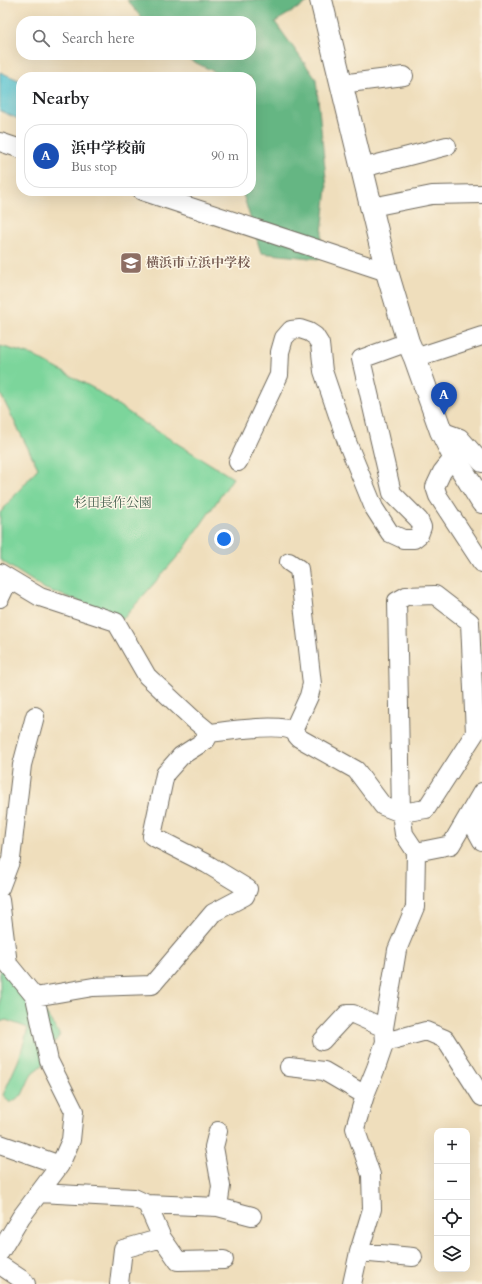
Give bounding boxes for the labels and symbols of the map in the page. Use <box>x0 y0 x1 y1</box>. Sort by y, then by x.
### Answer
school or university icon: 横浜市立浜中学校 <box>118 250 144 276</box>
place label: 横浜市立浜中学校 <box>146 254 251 272</box>
pin: A <box>431 382 457 415</box>
park label: 杉田長作公園 <box>74 494 152 512</box>
your location <box>214 529 234 549</box>

